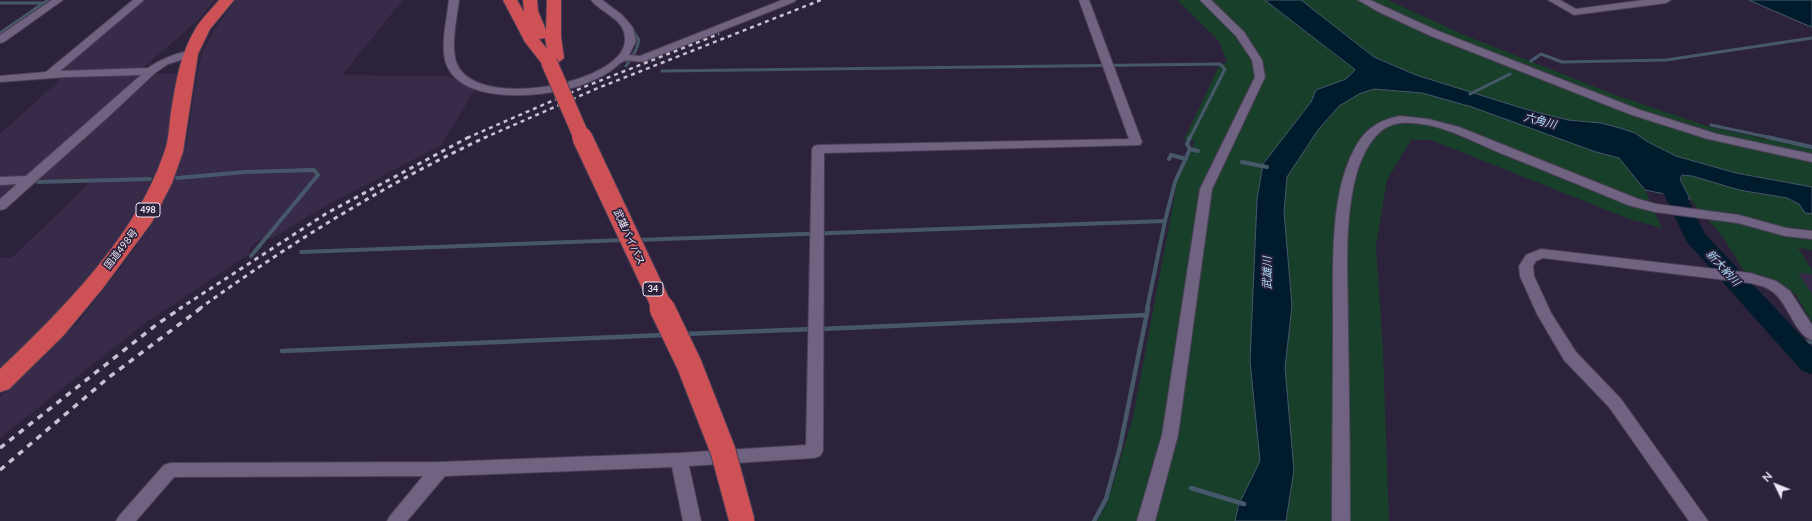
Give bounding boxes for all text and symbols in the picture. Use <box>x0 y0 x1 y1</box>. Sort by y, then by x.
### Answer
water label: 六角川 <box>1522 110 1558 132</box>
road number: 498 <box>136 203 160 217</box>
street label: 武雄バイパス <box>611 207 647 267</box>
street label: 国道498号 <box>102 227 140 271</box>
water label: 新大納川 <box>1703 247 1743 289</box>
water label: 武雄川 <box>1260 257 1274 289</box>
road number: 34 <box>643 282 663 296</box>
north arrow <box>1756 465 1796 505</box>
text: N <box>1759 469 1774 484</box>

